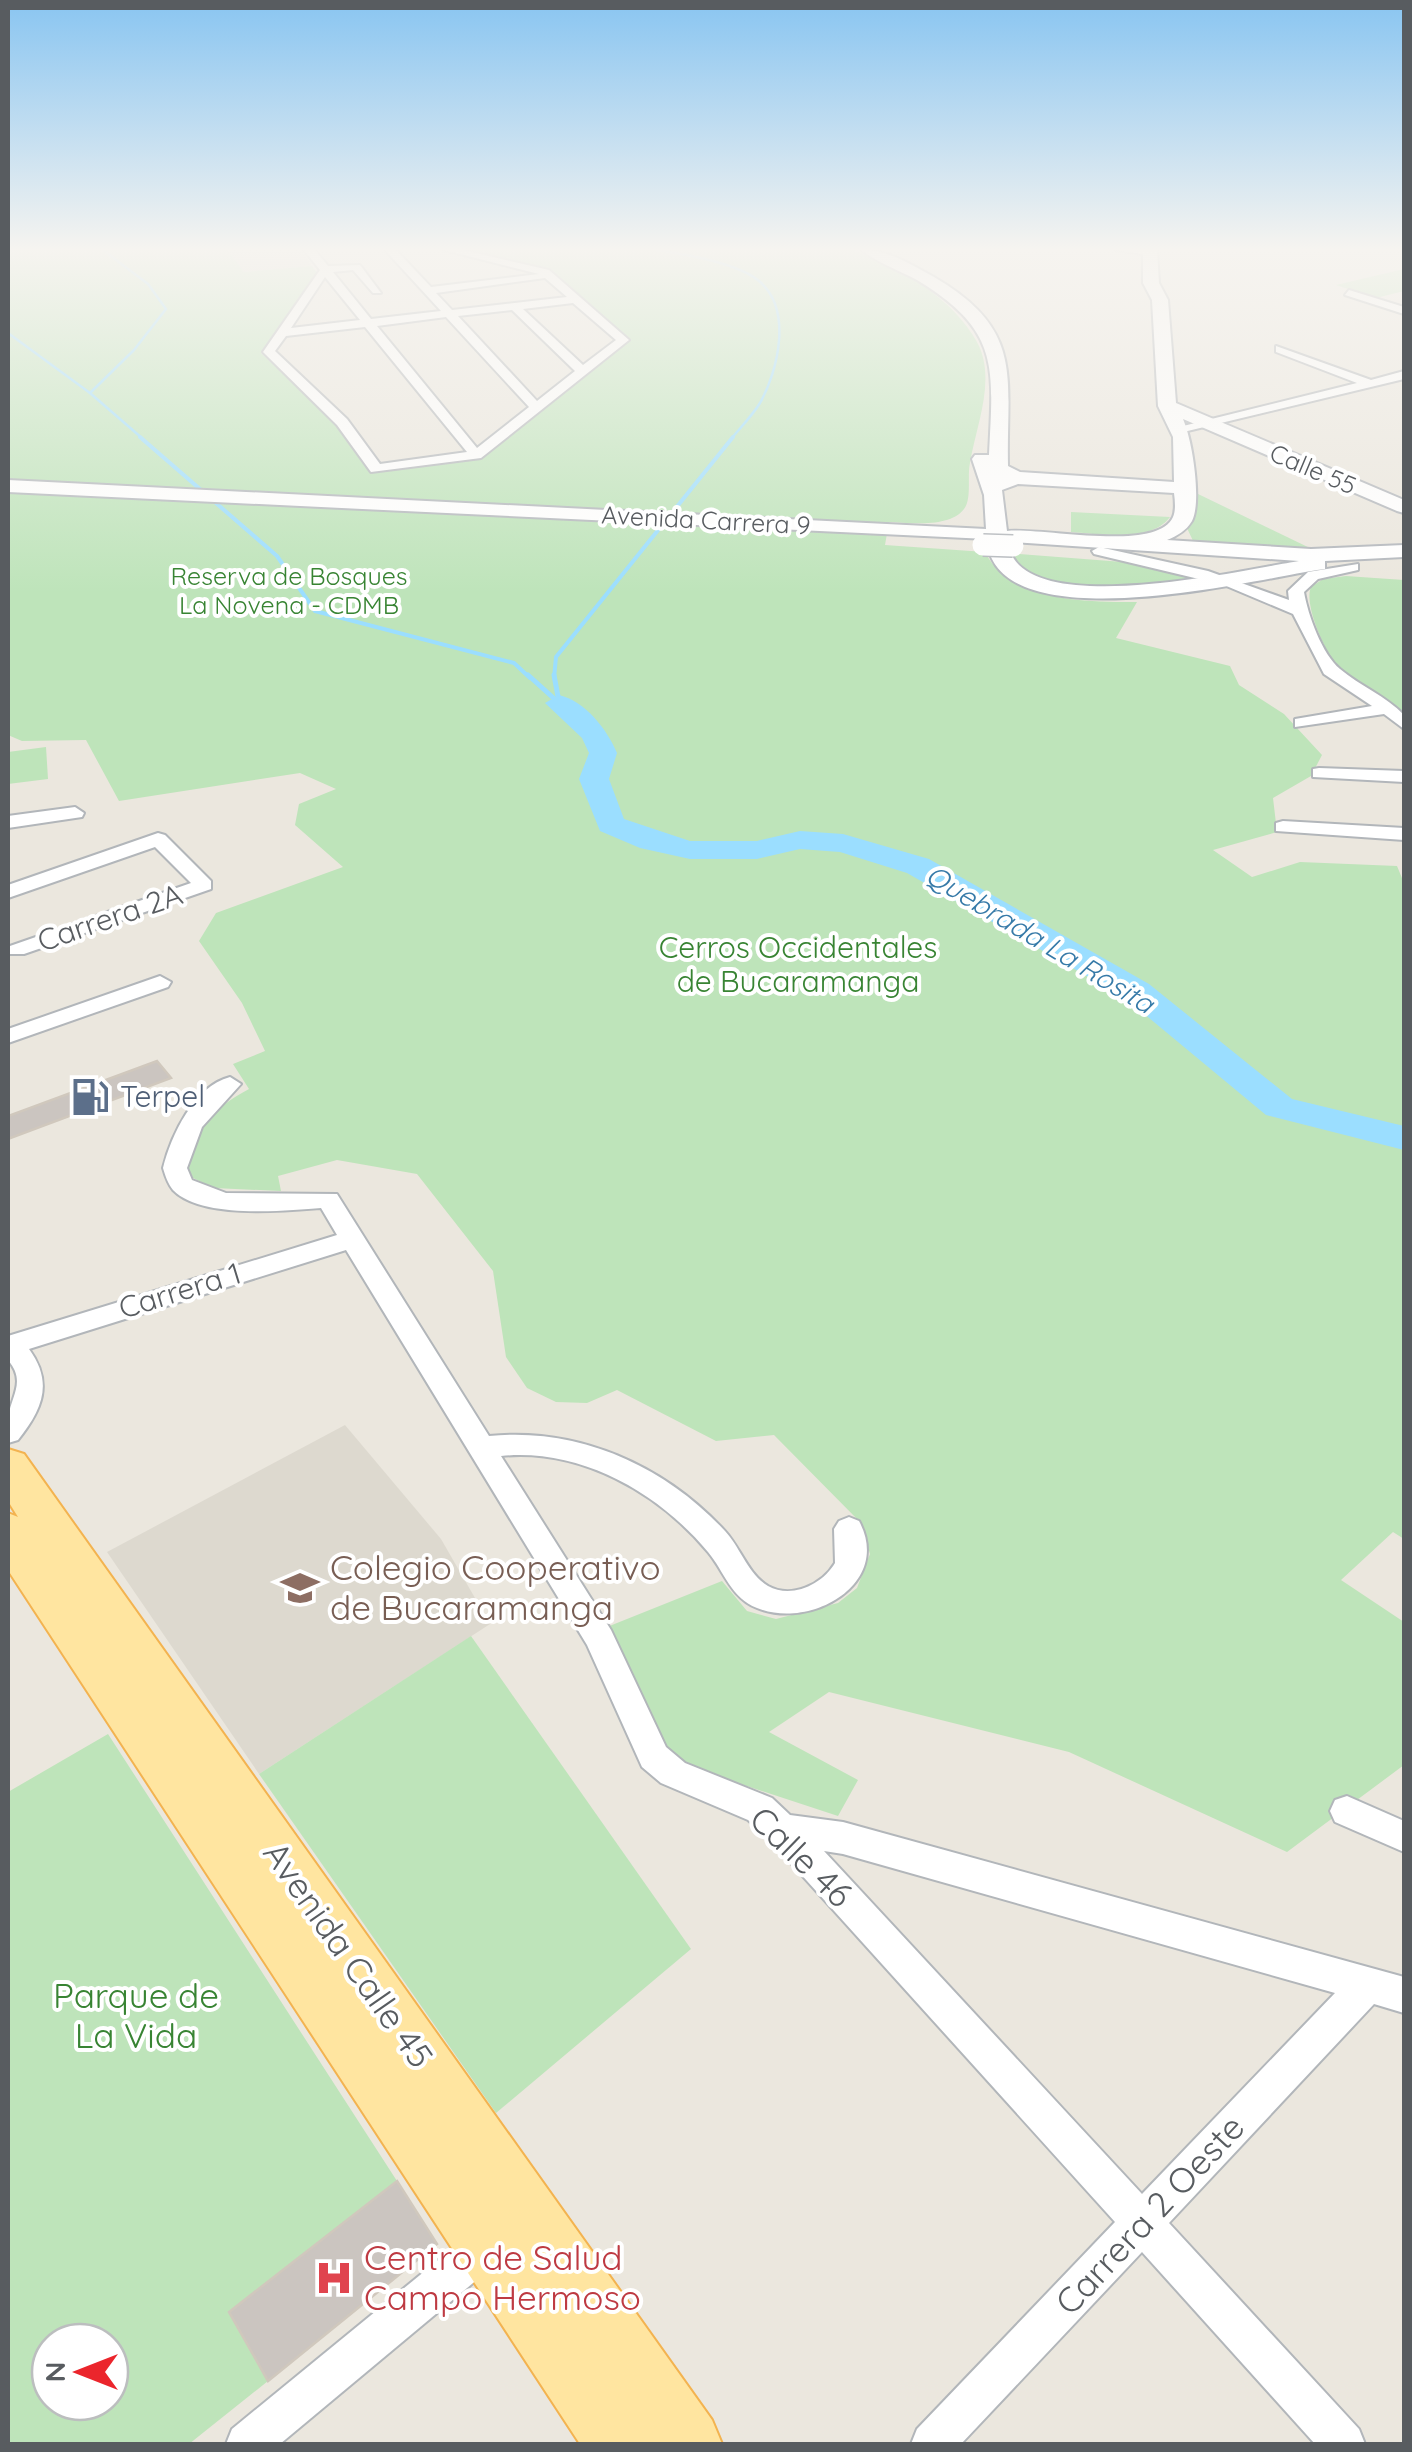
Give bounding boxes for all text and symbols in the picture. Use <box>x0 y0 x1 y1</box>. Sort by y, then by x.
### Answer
street label: Calle 55 <box>1265 437 1361 501</box>
street label: Avenida Carrera 9 <box>601 499 811 540</box>
park label: Reserva de Bosques La Novena - CDMB <box>170 560 408 620</box>
water label: Quebrada La Rosita <box>920 857 1162 1022</box>
street label: Carrera 2A <box>32 875 187 960</box>
park label: Cerros Occidentales de Bucaramanga <box>659 928 937 1000</box>
fuel station icon: Terpel <box>69 1076 111 1118</box>
place label: Terpel <box>120 1077 205 1115</box>
street label: Carrera 1 <box>114 1253 245 1327</box>
place label: Colegio Cooperativo de Bucaramanga <box>330 1545 661 1629</box>
school or university icon: Colegio Cooperativo de Bucaramanga <box>279 1567 321 1609</box>
street label: Calle 46 <box>741 1797 862 1916</box>
street label: Avenida Calle 45 <box>254 1833 443 2076</box>
park label: Parque de La Vida <box>53 1973 219 2057</box>
street label: Carrera 2 Oeste <box>1045 2105 1253 2323</box>
place label: Centro de Salud Campo Hermoso <box>364 2235 641 2319</box>
hospital icon: Centro de Salud Campo Hermoso <box>313 2257 355 2299</box>
north arrow <box>30 2322 130 2422</box>
text: N <box>37 2362 72 2382</box>

